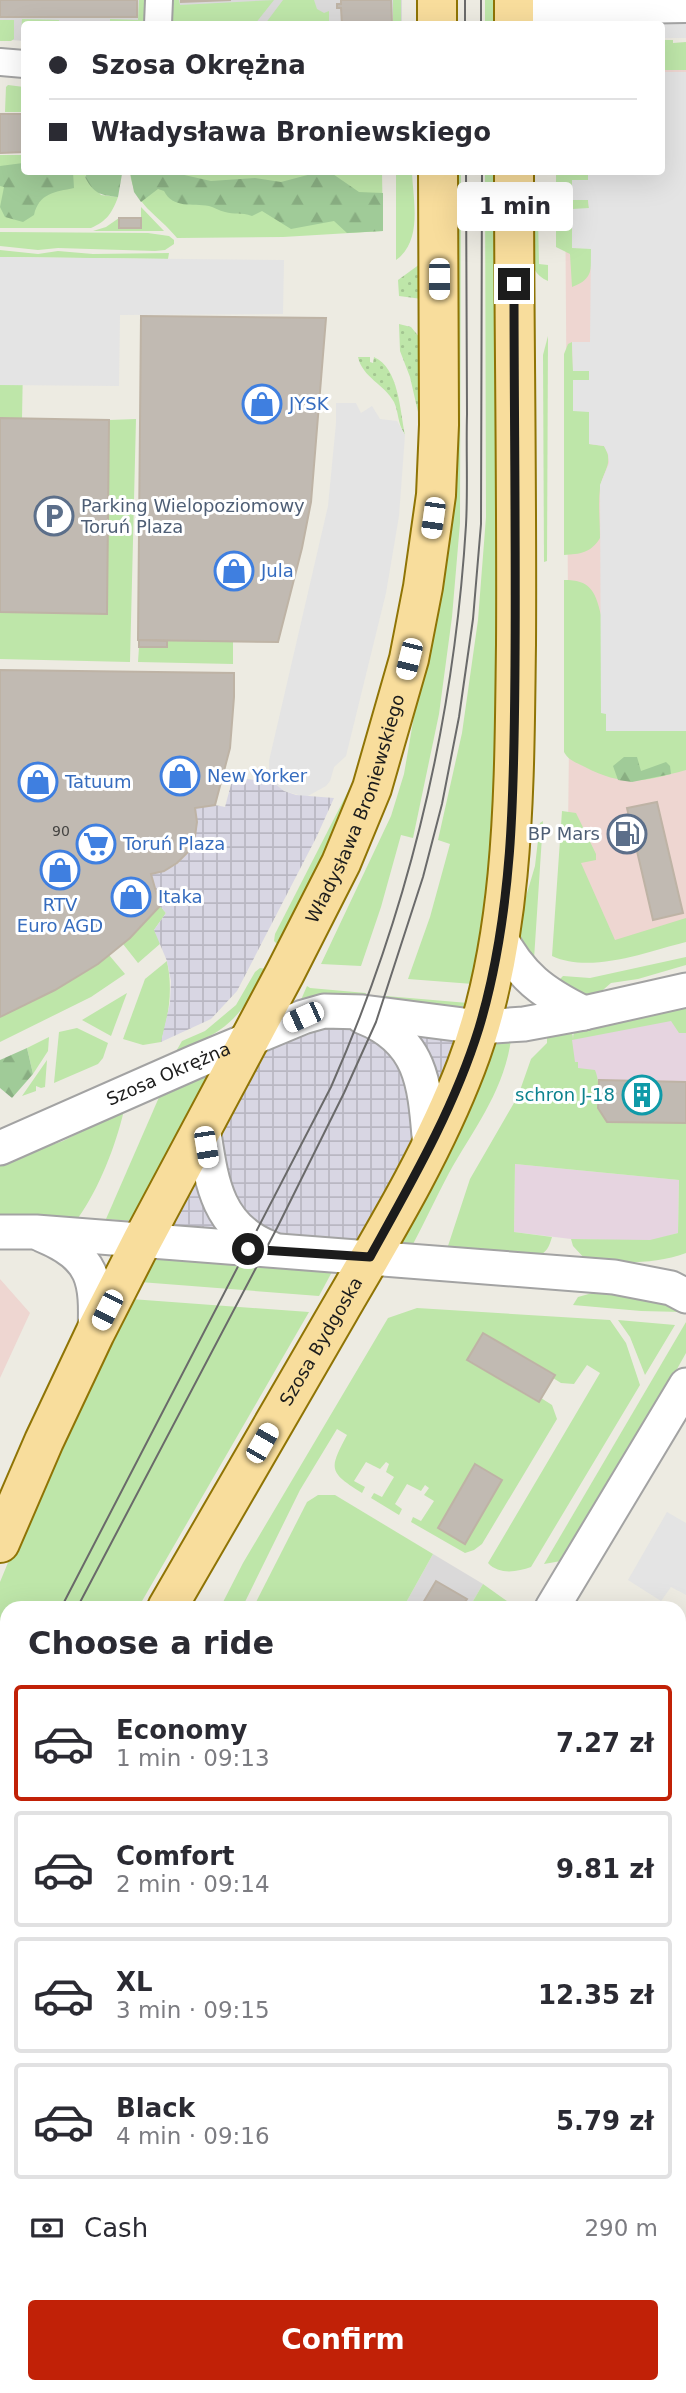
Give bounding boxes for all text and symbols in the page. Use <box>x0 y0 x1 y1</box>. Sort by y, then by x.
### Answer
text: Szosa Okrężna <box>91 50 306 80</box>
text: Władysława Broniewskiego <box>91 117 491 147</box>
callout: 1 min <box>456 182 572 232</box>
text: 1 min <box>479 193 551 219</box>
car <box>429 258 450 300</box>
route end <box>498 268 530 300</box>
shop icon: JYSK <box>241 383 283 425</box>
place label: JYSK <box>288 393 330 414</box>
parking icon: Parking Wielopoziomowy Toruń Plaza <box>33 495 75 537</box>
place label: Parking Wielopoziomowy Toruń Plaza <box>80 495 305 537</box>
car <box>420 496 447 540</box>
shop icon: Jula <box>213 550 255 592</box>
place label: Jula <box>260 560 294 581</box>
car <box>394 636 425 682</box>
street label: Władysława Broniewskiego <box>301 692 408 926</box>
shop icon: New Yorker <box>159 755 201 797</box>
shop icon: Tatuum <box>17 761 59 803</box>
place label: New Yorker <box>207 765 308 786</box>
place label: Tatuum <box>64 771 131 792</box>
fuel station icon: BP Mars <box>606 813 648 855</box>
house number: 90 <box>52 823 70 839</box>
supermarket icon: Toruń Plaza <box>75 823 117 865</box>
place label: BP Mars <box>528 823 600 844</box>
place label: Toruń Plaza <box>122 833 225 854</box>
shop icon: RTV Euro AGD <box>39 849 81 891</box>
shop icon: Itaka <box>110 876 152 918</box>
place label: Itaka <box>158 886 203 907</box>
place label: RTV Euro AGD <box>17 894 103 936</box>
car <box>280 999 327 1035</box>
street label: Szosa Okrężna <box>103 1037 233 1110</box>
building icon: schron J-18 <box>621 1074 663 1116</box>
place label: schron J-18 <box>515 1084 615 1105</box>
car <box>193 1125 220 1169</box>
route start <box>232 1233 264 1265</box>
street label: Szosa Bydgoska <box>275 1273 367 1409</box>
car <box>89 1287 126 1333</box>
car <box>243 1420 282 1466</box>
text: Choose a ride <box>28 1624 274 1662</box>
icon: car <box>32 1712 95 1775</box>
text: Economy <box>116 1715 247 1745</box>
text: 7.27 zł <box>556 1728 654 1758</box>
text: 1 min · 09:13 <box>116 1745 270 1771</box>
icon: car <box>32 1838 95 1901</box>
text: Comfort <box>116 1841 234 1871</box>
text: 9.81 zł <box>556 1854 654 1884</box>
text: 2 min · 09:14 <box>116 1871 270 1897</box>
icon: car <box>32 1964 95 2027</box>
text: XL <box>116 1967 153 1997</box>
text: 12.35 zł <box>538 1980 654 2010</box>
text: 3 min · 09:15 <box>116 1997 270 2023</box>
icon: car <box>32 2090 95 2153</box>
text: Black <box>116 2093 195 2123</box>
text: 5.79 zł <box>556 2106 654 2136</box>
text: 4 min · 09:16 <box>116 2123 270 2149</box>
icon: cash <box>28 2209 66 2247</box>
text: Cash <box>84 2213 148 2243</box>
text: 290 m <box>584 2215 658 2241</box>
button: Confirm <box>28 2300 658 2380</box>

